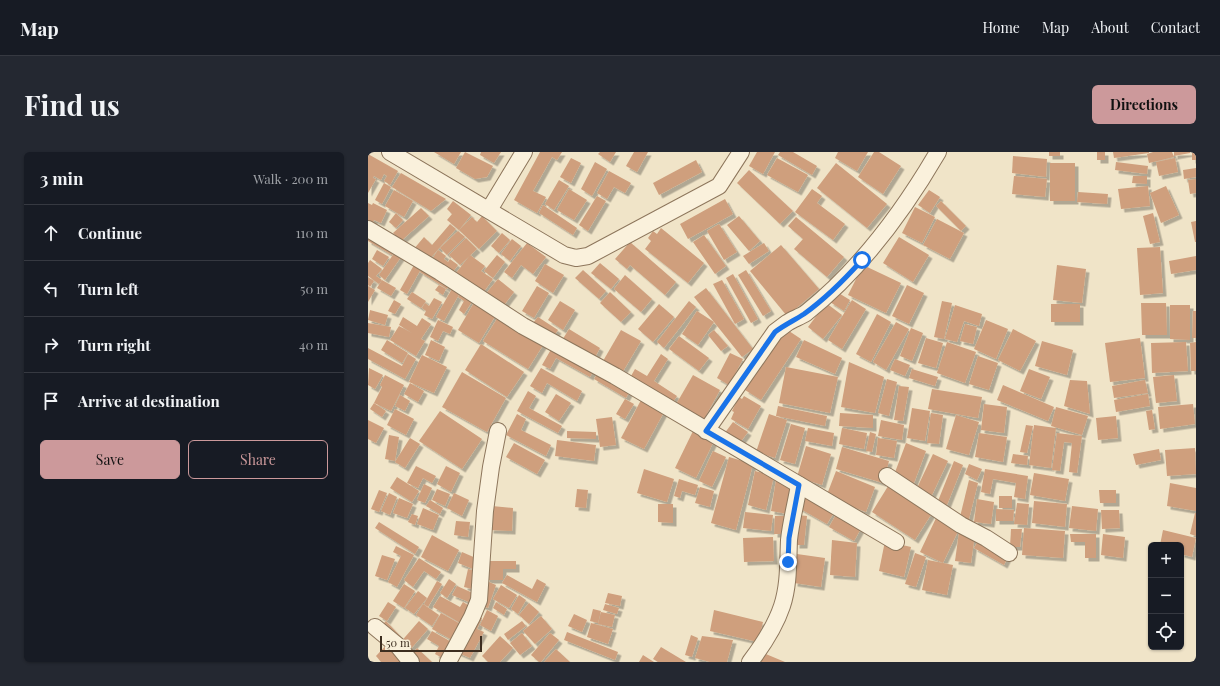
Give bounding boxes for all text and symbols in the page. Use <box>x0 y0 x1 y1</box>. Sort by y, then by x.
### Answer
text: Map <box>20 15 59 41</box>
text: Home <box>982 18 1020 37</box>
text: Map <box>1042 18 1069 37</box>
text: About <box>1091 18 1129 37</box>
text: Contact <box>1151 18 1200 37</box>
button: Directions <box>1092 85 1196 124</box>
text: Find us <box>24 86 120 123</box>
text: 3 min <box>40 167 83 189</box>
text: Walk · 200 m <box>253 170 328 187</box>
icon: ahead <box>40 222 62 244</box>
text: Continue <box>78 223 142 243</box>
text: 110 m <box>296 224 328 241</box>
route start <box>853 251 871 269</box>
icon: left <box>40 278 62 300</box>
text: Turn left <box>78 279 139 299</box>
text: 50 m <box>300 280 328 297</box>
icon: right <box>40 334 62 356</box>
text: Turn right <box>78 335 151 355</box>
text: 40 m <box>299 336 328 353</box>
icon: arrive <box>40 390 62 412</box>
text: Arrive at destination <box>78 391 220 411</box>
button: Save <box>40 440 180 479</box>
button: Share <box>188 440 328 479</box>
map controls <box>1148 542 1184 650</box>
button: + <box>1148 542 1184 578</box>
route end <box>779 553 797 571</box>
button: − <box>1148 578 1184 614</box>
button: locate <box>1148 614 1184 650</box>
scale bar <box>380 634 482 653</box>
text: 50 m <box>386 635 410 650</box>

